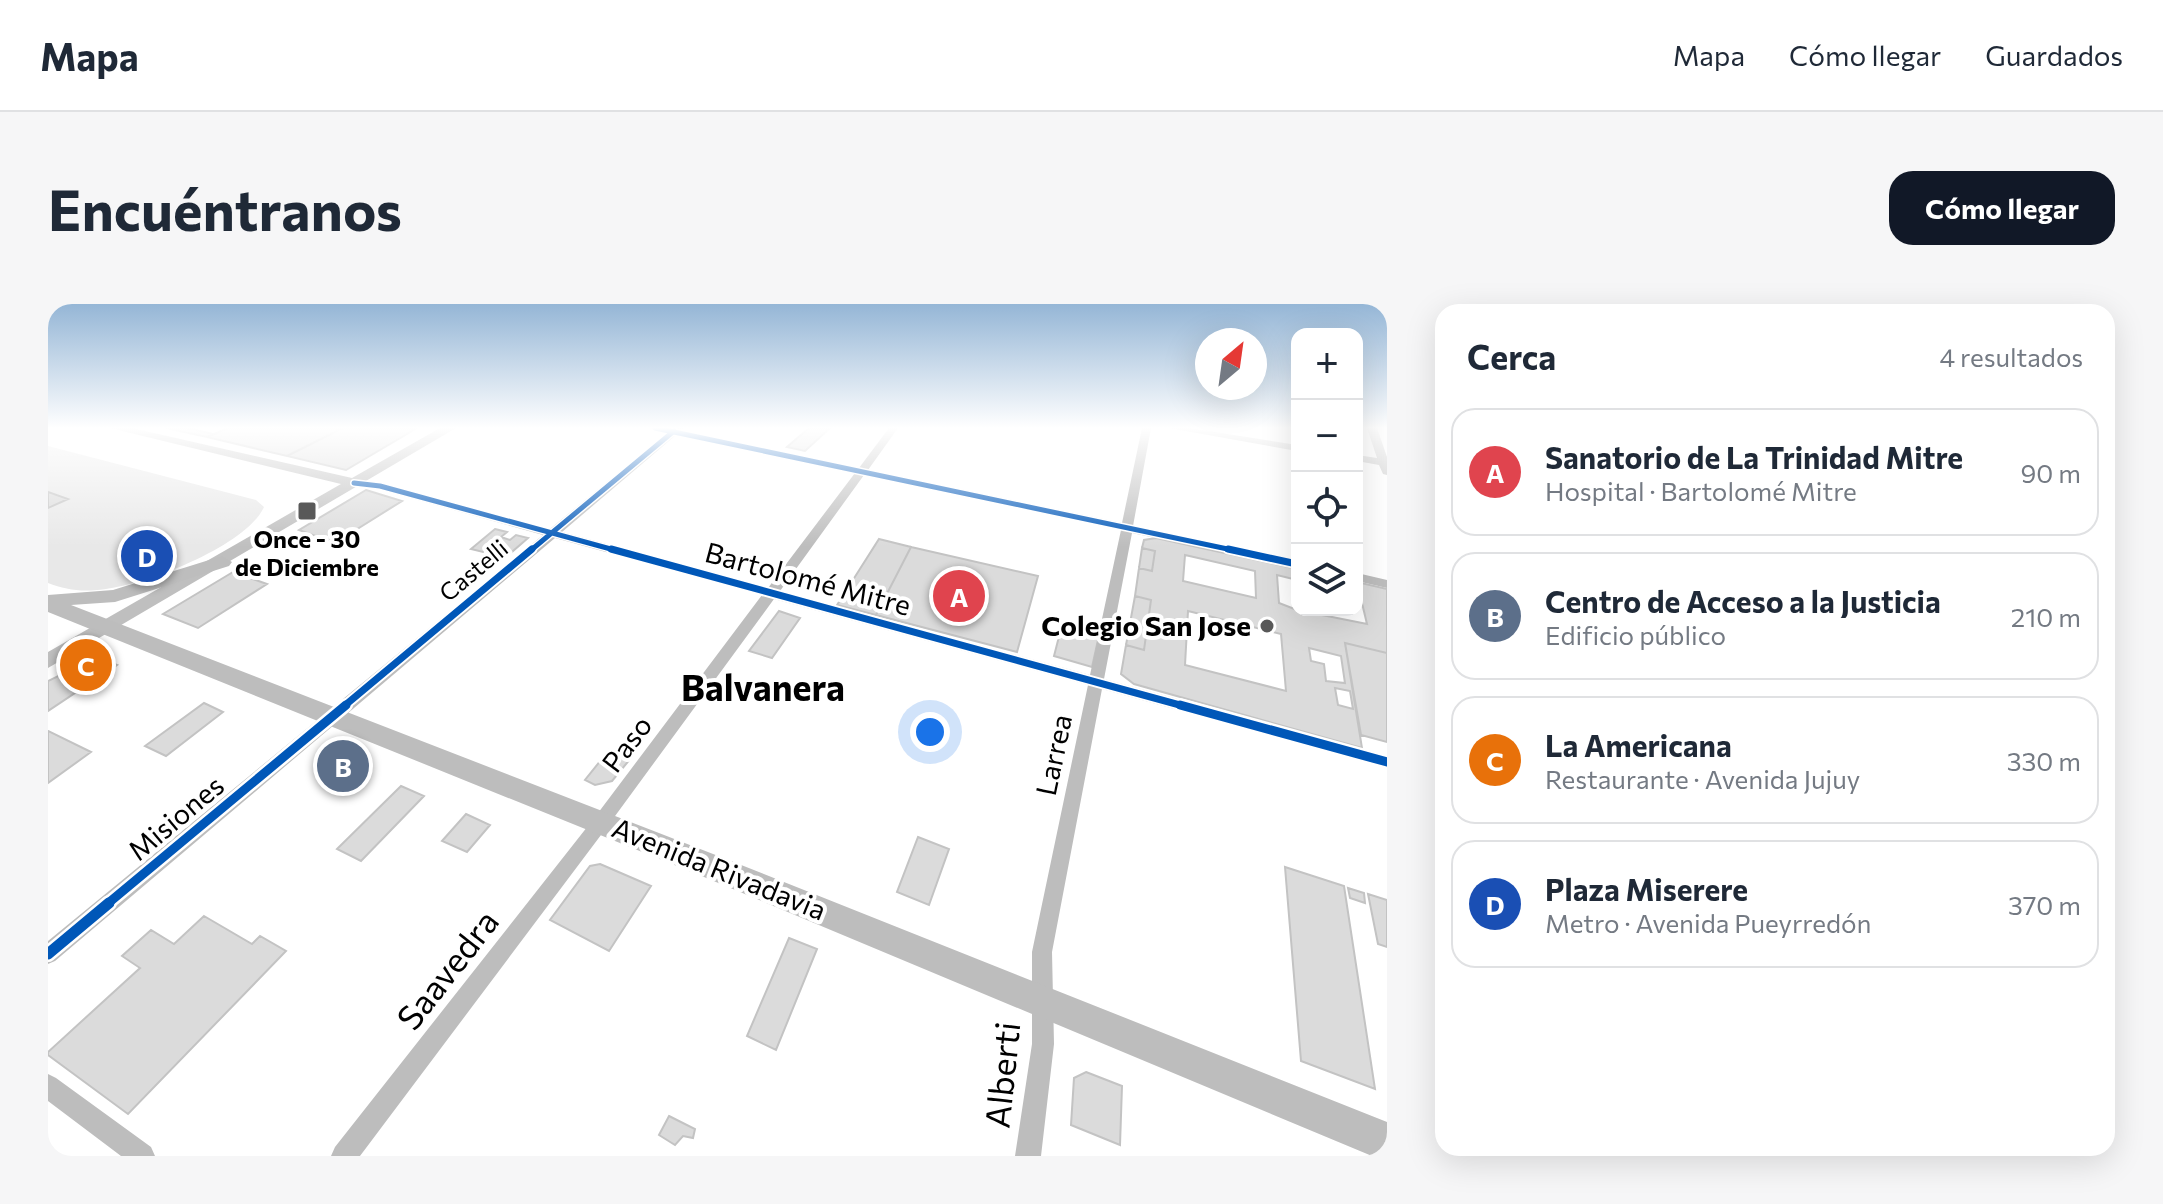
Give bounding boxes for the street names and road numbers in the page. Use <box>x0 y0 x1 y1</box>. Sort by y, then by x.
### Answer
street label: Castelli <box>433 533 513 607</box>
street label: Bartolomé Mitre <box>702 534 915 622</box>
street label: Paso <box>594 709 658 778</box>
street label: Larrea <box>1028 711 1078 798</box>
street label: Misiones <box>121 767 230 867</box>
street label: Avenida Rivadavia <box>607 810 831 926</box>
street label: Saavedra <box>387 900 506 1037</box>
street label: Alberti <box>975 1020 1027 1130</box>

